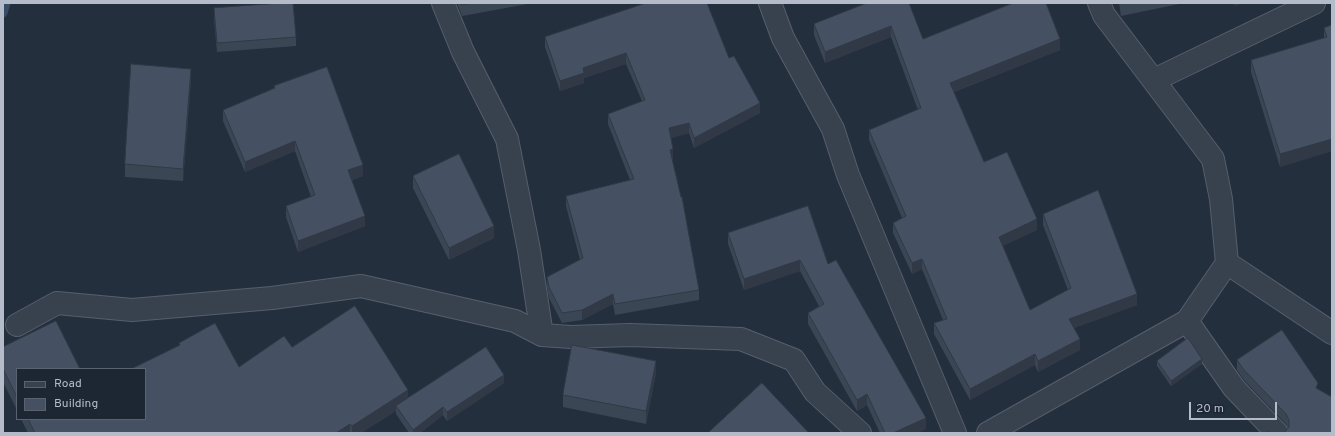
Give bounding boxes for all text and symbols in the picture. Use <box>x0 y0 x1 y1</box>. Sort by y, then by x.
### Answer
legend <box>16 368 146 420</box>
text: Road <box>54 376 82 392</box>
scale bar <box>1191 394 1279 420</box>
text: Building <box>54 396 98 412</box>
text: 20 m <box>1196 401 1224 417</box>

